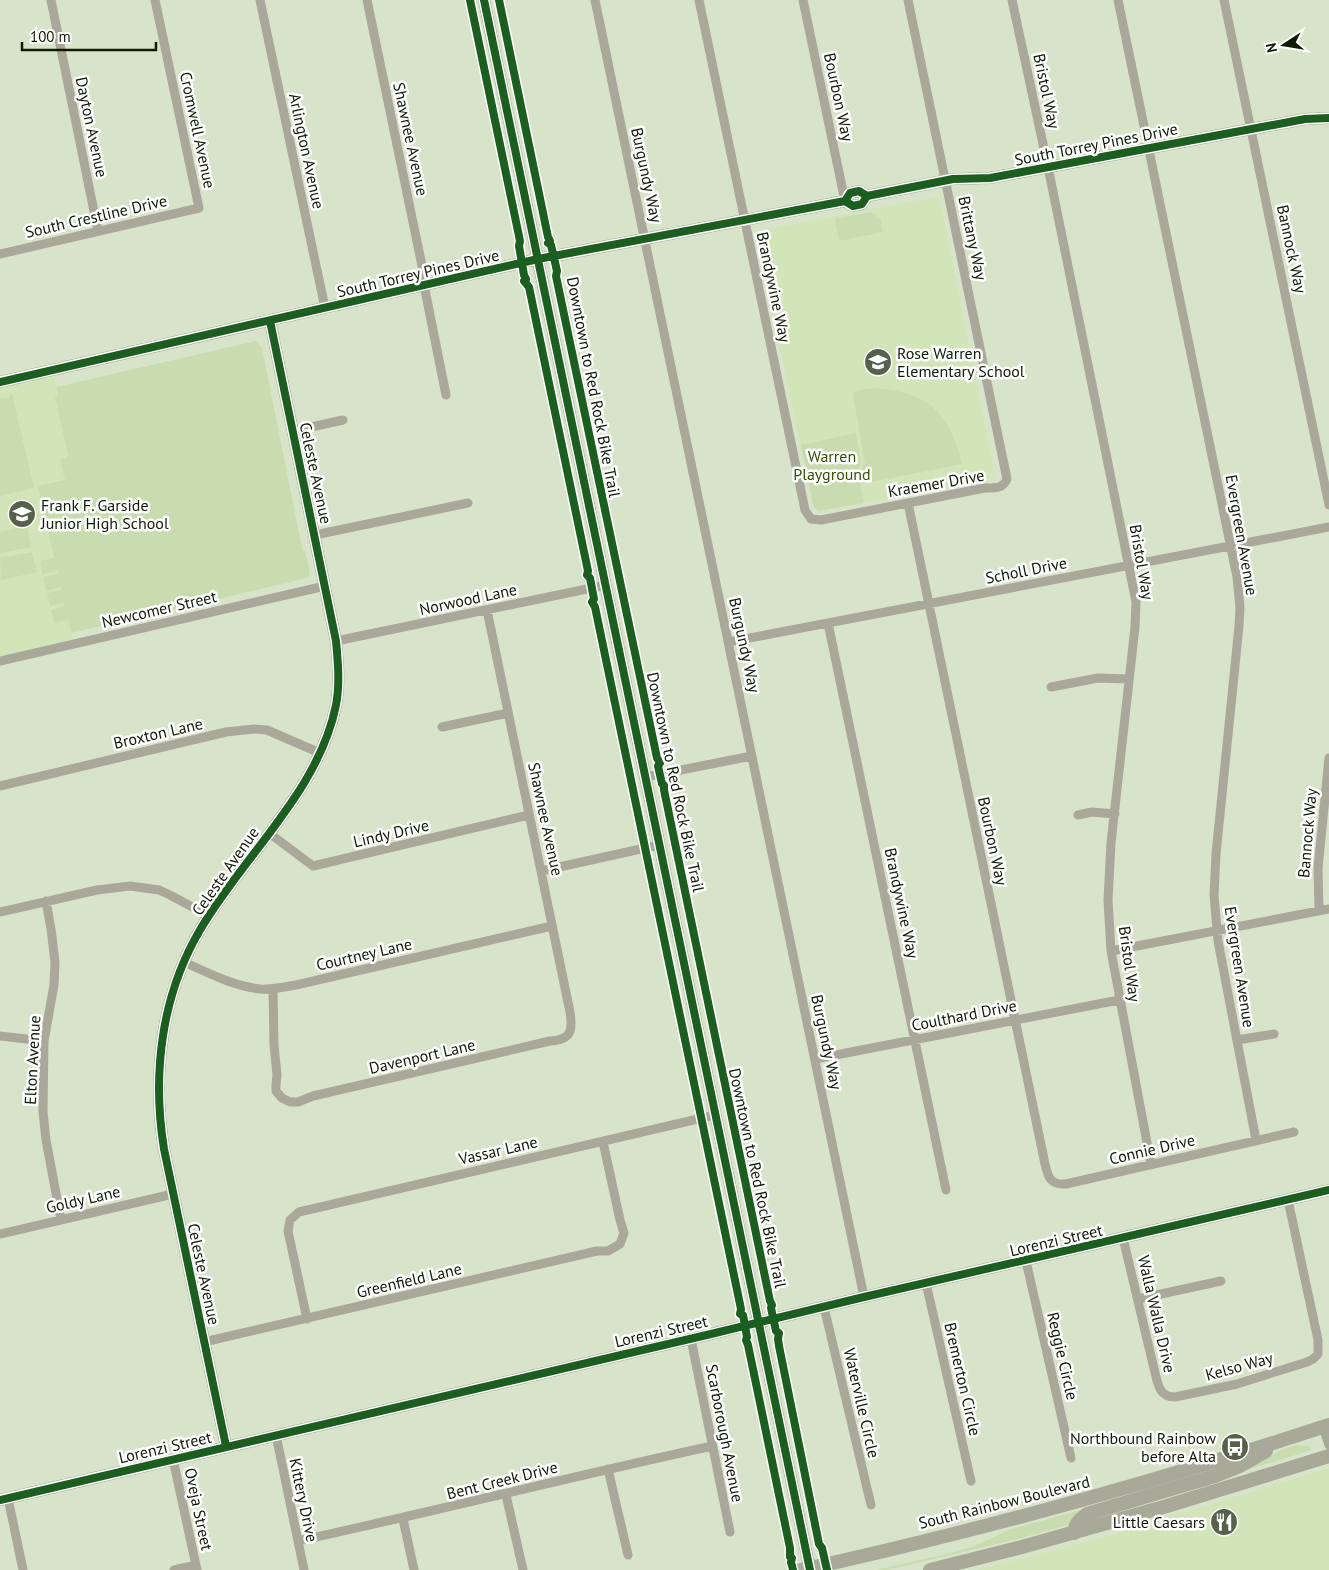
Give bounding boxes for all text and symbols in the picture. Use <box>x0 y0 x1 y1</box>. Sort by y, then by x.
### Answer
scale bar <box>22 20 156 52</box>
north arrow <box>1259 20 1309 70</box>
text: 100 m <box>30 27 71 46</box>
text: N <box>1262 41 1281 54</box>
street label: Bourbon Way <box>820 51 858 144</box>
street label: Bristol Way <box>1029 52 1065 131</box>
street label: Cromwell Avenue <box>176 70 220 190</box>
street label: Dayton Avenue <box>72 75 112 179</box>
street label: Shawnee Avenue <box>389 80 433 198</box>
street label: Arlington Avenue <box>285 91 329 211</box>
street label: South Torrey Pines Drive <box>1013 118 1179 170</box>
street label: Burgundy Way <box>627 126 667 225</box>
street label: South Crestline Drive <box>23 190 169 242</box>
street label: Brittany Way <box>954 194 992 282</box>
street label: Bannock Way <box>1273 203 1311 295</box>
street label: Brandywine Way <box>753 230 796 345</box>
street label: South Torrey Pines Drive <box>335 245 501 301</box>
street label: Downtown to Red Rock Bike Trail <box>563 275 625 499</box>
place label: Rose Warren Elementary School <box>897 343 1025 381</box>
school or university icon: Rose Warren Elementary School <box>863 347 893 377</box>
street label: Celeste Avenue <box>295 420 337 526</box>
park label: Warren Playground <box>793 446 871 484</box>
street label: Kraemer Drive <box>886 465 986 501</box>
street label: Evergreen Avenue <box>1222 473 1262 597</box>
place label: Frank F. Garside Junior High School <box>40 495 169 533</box>
school or university icon: Frank F. Garside Junior High School <box>7 499 37 529</box>
street label: Bristol Way <box>1126 523 1159 602</box>
street label: Scholl Drive <box>984 552 1068 588</box>
street label: Norwood Lane <box>417 579 519 619</box>
street label: Newcomer Street <box>100 586 219 632</box>
street label: Burgundy Way <box>725 596 765 695</box>
street label: Downtown to Red Rock Bike Trail <box>643 670 709 894</box>
street label: Broxton Lane <box>111 713 205 753</box>
street label: Shawnee Avenue <box>524 760 568 878</box>
street label: Bannock Way <box>1293 787 1321 879</box>
street label: Bourbon Way <box>974 795 1012 888</box>
street label: Lindy Drive <box>351 815 431 851</box>
street label: Celeste Avenue <box>187 823 263 919</box>
street label: Brandywine Way <box>881 846 924 961</box>
street label: Evergreen Avenue <box>1221 905 1259 1029</box>
street label: Bristol Way <box>1115 925 1145 1004</box>
street label: Courtney Lane <box>314 933 414 975</box>
street label: Burgundy Way <box>807 993 847 1092</box>
street label: Coulthard Drive <box>910 995 1018 1035</box>
street label: Elton Avenue <box>20 1015 44 1105</box>
street label: Davenport Lane <box>367 1034 477 1078</box>
street label: Downtown to Red Rock Bike Trail <box>725 1066 791 1290</box>
street label: Connie Drive <box>1107 1129 1197 1169</box>
street label: Vassar Lane <box>456 1131 539 1169</box>
street label: Goldy Lane <box>44 1181 122 1217</box>
street label: Lorenzi Street <box>1008 1219 1105 1260</box>
street label: Celeste Avenue <box>183 1221 225 1327</box>
street label: Walla Walla Drive <box>1134 1253 1180 1375</box>
street label: Greenfield Lane <box>355 1258 463 1302</box>
street label: Lorenzi Street <box>613 1310 710 1351</box>
street label: Reggie Circle <box>1043 1310 1083 1402</box>
street label: Bremerton Circle <box>940 1320 986 1438</box>
street label: Waterville Circle <box>840 1346 884 1460</box>
street label: Kelso Way <box>1203 1347 1275 1385</box>
street label: Scarborough Avenue <box>702 1362 748 1504</box>
street label: Lorenzi Street <box>117 1426 214 1467</box>
place label: Northbound Rainbow before Alta <box>1070 1428 1216 1466</box>
bus stop icon: Northbound Rainbow before Alta <box>1220 1432 1250 1462</box>
street label: Kittery Drive <box>285 1456 323 1544</box>
street label: Bent Creek Drive <box>444 1457 560 1503</box>
street label: Oveja Street <box>181 1466 218 1553</box>
street label: South Rainbow Boulevard <box>916 1471 1092 1533</box>
restaurant icon: Little Caesars <box>1209 1507 1239 1537</box>
place label: Little Caesars <box>1113 1512 1205 1532</box>

